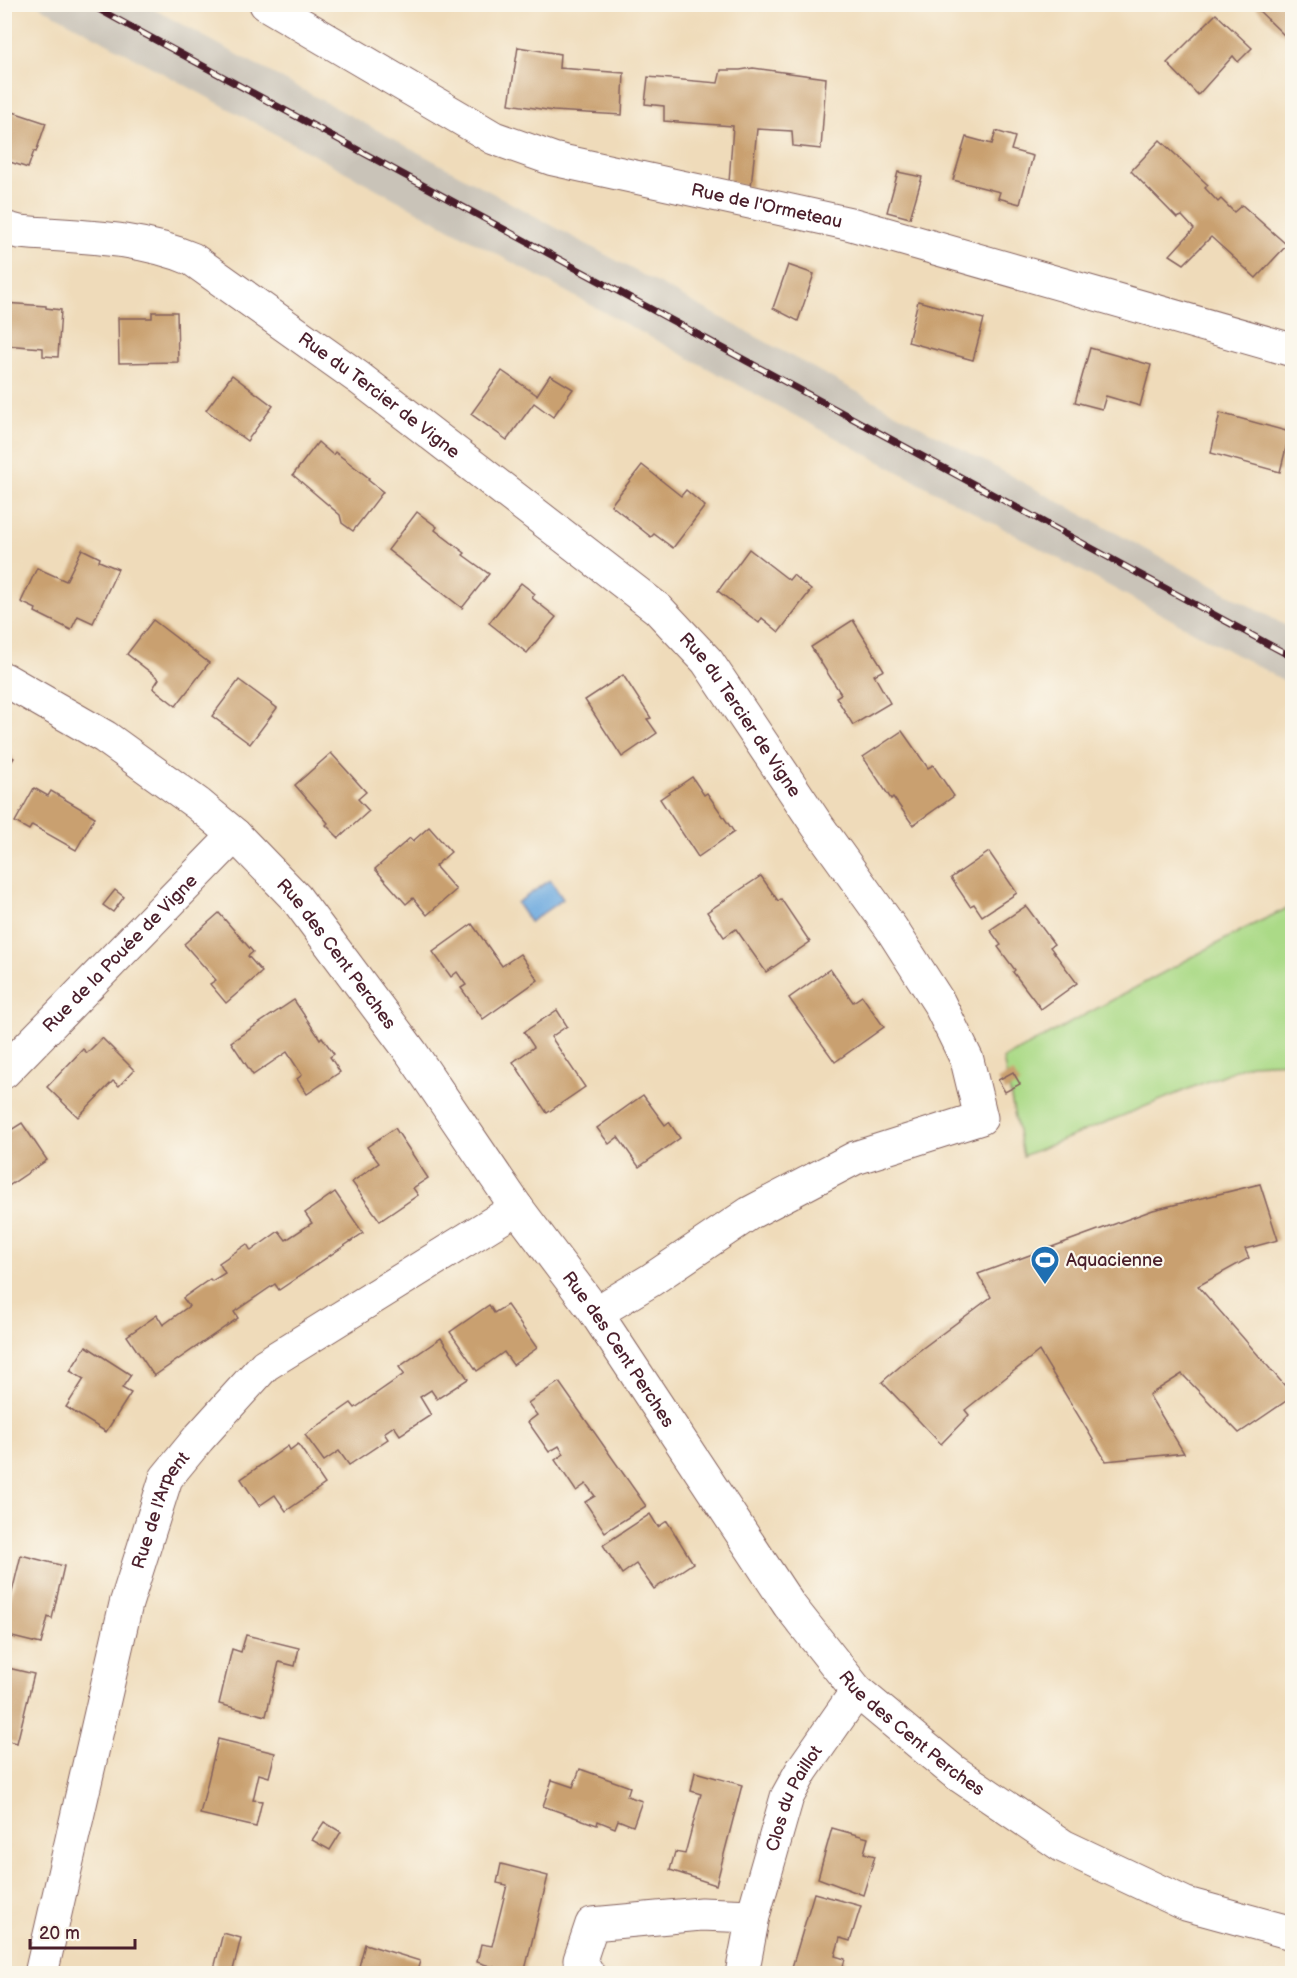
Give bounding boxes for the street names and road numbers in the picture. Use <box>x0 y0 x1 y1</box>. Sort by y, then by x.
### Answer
street label: Rue de l'Ormeteau <box>689 179 844 232</box>
street label: Rue du Tercier de Vigne <box>294 328 464 463</box>
street label: Rue du Tercier de Vigne <box>675 628 806 801</box>
street label: Rue de la Pouée de Vigne <box>38 870 202 1036</box>
street label: Rue des Cent Perches <box>272 874 401 1033</box>
street label: Rue des Cent Perches <box>558 1267 679 1431</box>
street label: Rue de l'Arpent <box>127 1447 194 1571</box>
street label: Rue des Cent Perches <box>835 1667 989 1800</box>
street label: Clos du Paillot <box>762 1741 827 1854</box>

